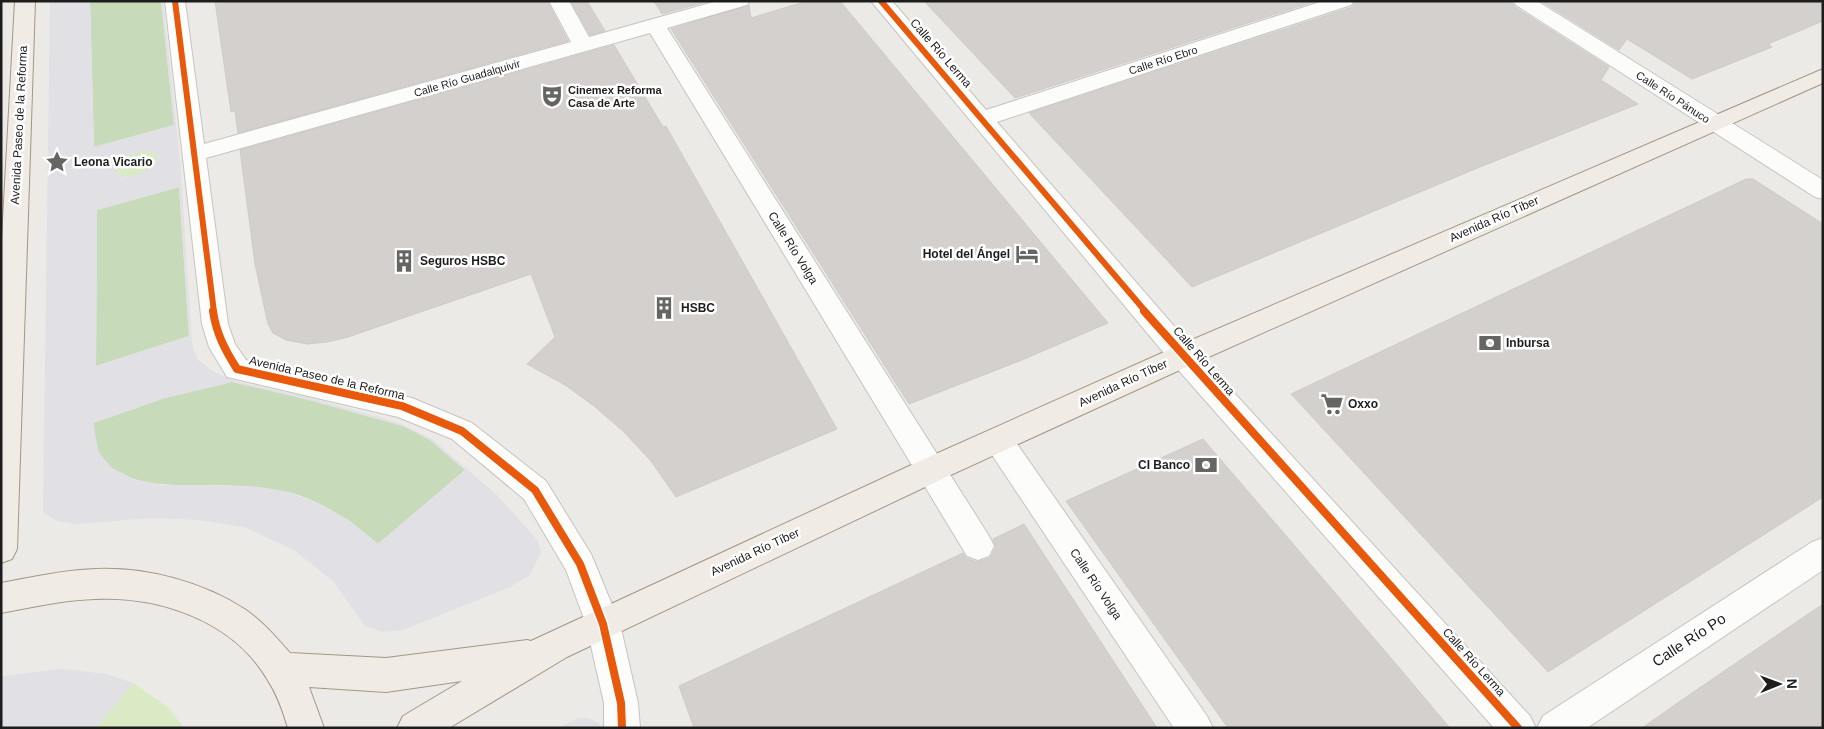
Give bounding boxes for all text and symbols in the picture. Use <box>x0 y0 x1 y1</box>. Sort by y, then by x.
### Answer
street label: Calle Río Lerma <box>907 16 975 91</box>
street label: Calle Río Ebro <box>1127 43 1199 77</box>
street label: Avenida Paseo de la Reforma <box>8 45 30 205</box>
street label: Calle Río Guadalquivir <box>412 57 522 99</box>
street label: Calle Río Pánuco <box>1634 69 1712 125</box>
theatre icon: Cinemex Reforma Casa de Arte <box>539 83 565 109</box>
place label: Cinemex Reforma Casa de Arte <box>568 84 662 109</box>
place icon: Leona Vicario <box>44 149 70 175</box>
place label: Leona Vicario <box>74 155 152 169</box>
street label: Avenida Río Tíber <box>1447 193 1541 245</box>
street label: Calle Río Volga <box>765 209 821 287</box>
hotel icon: Hotel del Ángel <box>1014 241 1040 267</box>
place label: Hotel del Ángel <box>923 246 1010 261</box>
building icon: Seguros HSBC <box>391 248 417 274</box>
place label: Seguros HSBC <box>420 254 506 268</box>
building icon: HSBC <box>651 295 677 321</box>
place label: HSBC <box>681 301 715 315</box>
street label: Calle Río Lerma <box>1170 324 1238 399</box>
bank icon: Inbursa <box>1477 330 1503 356</box>
place label: Inbursa <box>1506 336 1550 350</box>
street label: Avenida Paseo de la Reforma <box>248 353 406 403</box>
street label: Avenida Río Tíber <box>1076 356 1170 410</box>
supermarket icon: Oxxo <box>1319 391 1345 417</box>
place label: Oxxo <box>1348 397 1378 411</box>
bank icon: CI Banco <box>1193 452 1219 478</box>
place label: CI Banco <box>1138 458 1190 472</box>
street label: Avenida Río Tíber <box>708 525 802 579</box>
street label: Calle Río Volga <box>1067 546 1125 622</box>
street label: Calle Río Po <box>1649 610 1729 670</box>
street label: Calle Río Lerma <box>1440 625 1508 699</box>
north arrow <box>1754 659 1804 709</box>
text: N <box>1784 679 1800 689</box>

